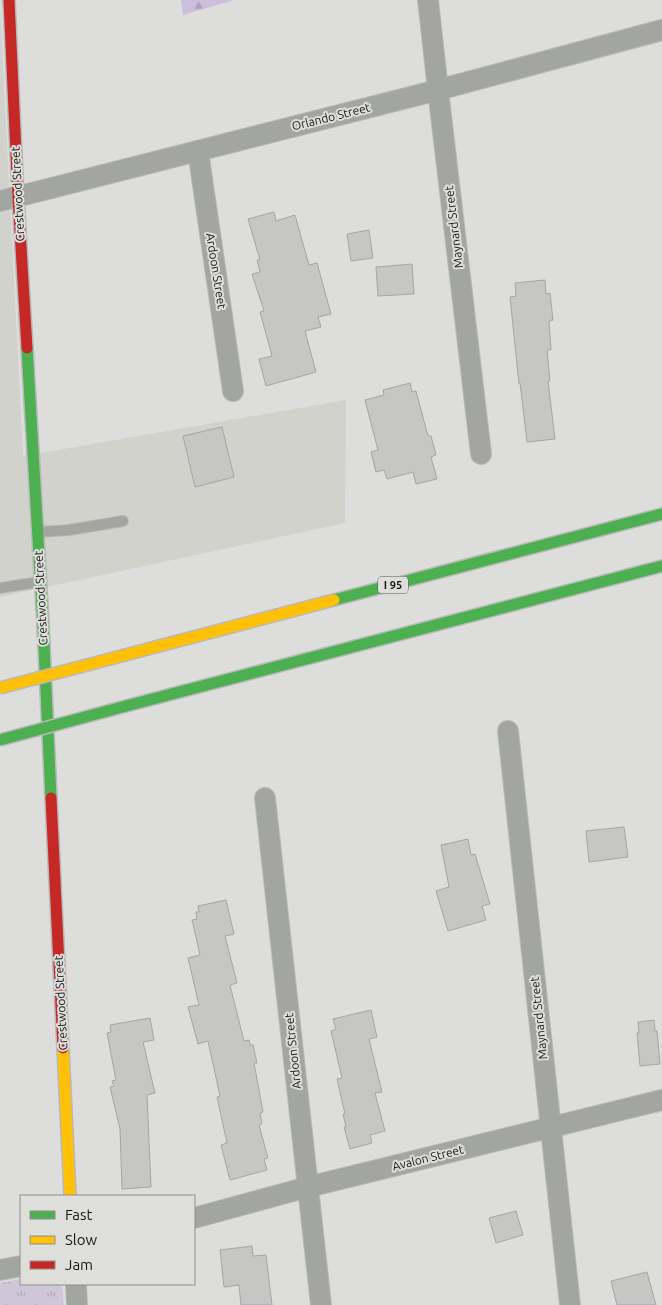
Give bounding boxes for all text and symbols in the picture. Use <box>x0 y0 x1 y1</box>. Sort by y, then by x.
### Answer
street label: Orlando Street <box>290 100 372 133</box>
street label: Crestwood Street <box>9 146 26 242</box>
street label: Maynard Street <box>442 185 465 269</box>
street label: Ardoon Street <box>204 232 229 310</box>
street label: Crestwood Street <box>32 550 49 646</box>
road number: I 95 <box>378 576 408 594</box>
street label: Crestwood Street <box>52 955 69 1051</box>
street label: Maynard Street <box>528 976 549 1060</box>
street label: Ardoon Street <box>282 1012 303 1090</box>
street label: Avalon Street <box>391 1142 465 1173</box>
legend <box>20 1195 195 1285</box>
text: Fast <box>65 1206 93 1223</box>
text: Slow <box>65 1231 98 1248</box>
text: Jam <box>65 1256 93 1273</box>

